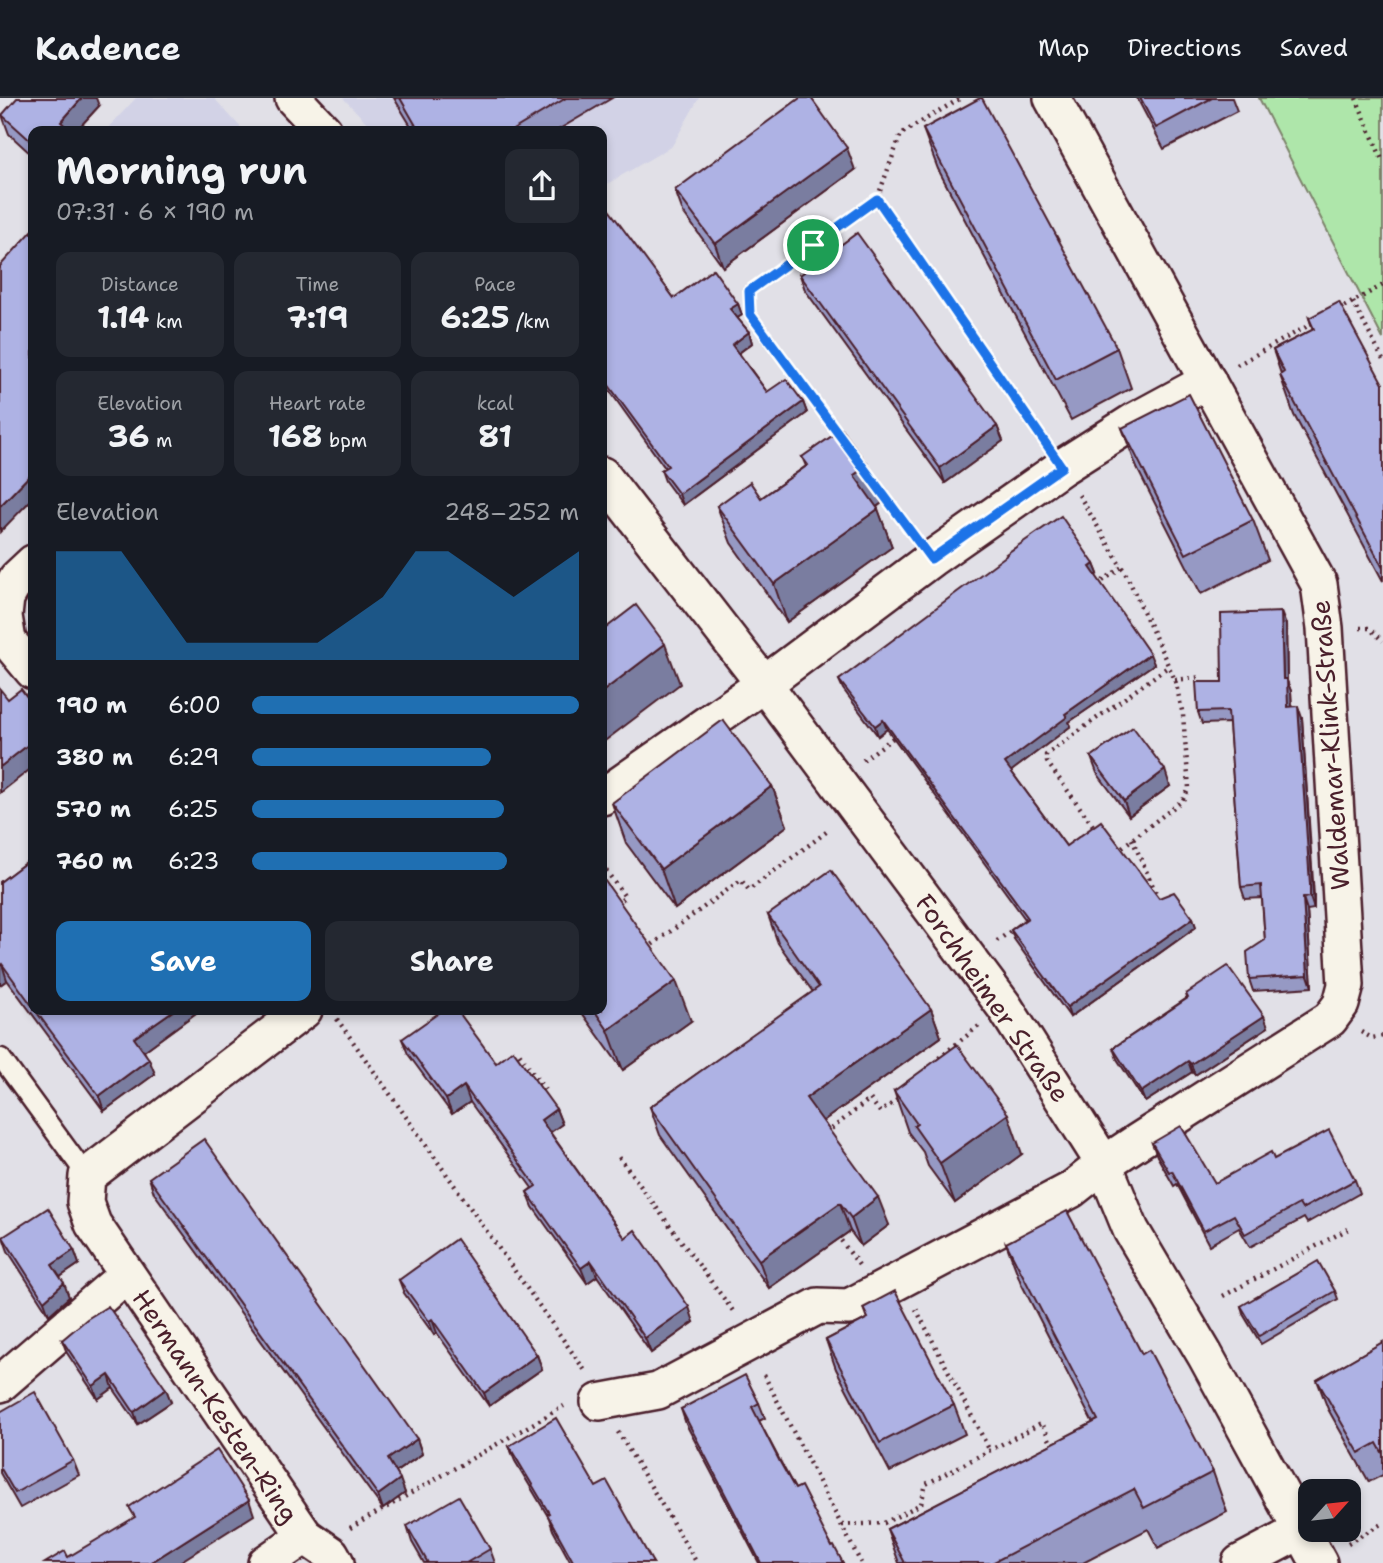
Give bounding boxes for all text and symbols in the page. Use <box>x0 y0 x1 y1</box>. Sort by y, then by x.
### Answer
text: Kadence <box>35 26 181 71</box>
text: Map <box>1038 32 1089 64</box>
text: Directions <box>1127 32 1242 64</box>
text: Saved <box>1280 32 1348 64</box>
text: Morning run <box>56 145 307 196</box>
button: share <box>505 149 579 223</box>
text: 07:31 · 6 × 190 m <box>56 197 254 227</box>
pin <box>783 215 843 275</box>
icon: arrive <box>794 226 832 264</box>
text: Distance <box>101 272 179 297</box>
text: Time <box>296 272 339 297</box>
text: Pace <box>474 272 516 297</box>
text: 1.14 <box>97 297 149 338</box>
text: 7:19 <box>286 297 349 338</box>
text: 6:25 <box>440 297 509 338</box>
text: km <box>149 309 183 334</box>
text: /km <box>509 309 550 334</box>
text: Elevation <box>97 391 182 416</box>
text: Heart rate <box>269 391 366 416</box>
text: kcal <box>477 391 514 416</box>
text: 36 <box>107 416 149 457</box>
text: 168 <box>268 416 322 457</box>
text: 81 <box>478 416 512 457</box>
text: m <box>149 428 172 453</box>
text: bpm <box>322 428 367 453</box>
text: Elevation <box>56 497 159 527</box>
text: 248–252 m <box>444 497 579 527</box>
street label: Waldemar-Klink-Straße <box>1302 599 1358 891</box>
text: 190 m <box>56 690 127 720</box>
text: 6:00 <box>168 690 221 720</box>
text: 380 m <box>56 742 133 772</box>
text: 6:29 <box>168 742 219 772</box>
text: 570 m <box>56 794 131 824</box>
text: 6:25 <box>168 794 218 824</box>
text: 760 m <box>56 846 133 876</box>
text: 6:23 <box>168 846 219 876</box>
street label: Forchheimer Straße <box>908 887 1078 1109</box>
button: Save <box>56 921 311 1001</box>
button: Share <box>325 921 579 1001</box>
street label: Hermann-Kesten-Ring <box>125 1282 307 1530</box>
north arrow <box>1298 1479 1362 1542</box>
map controls <box>1298 1479 1361 1542</box>

